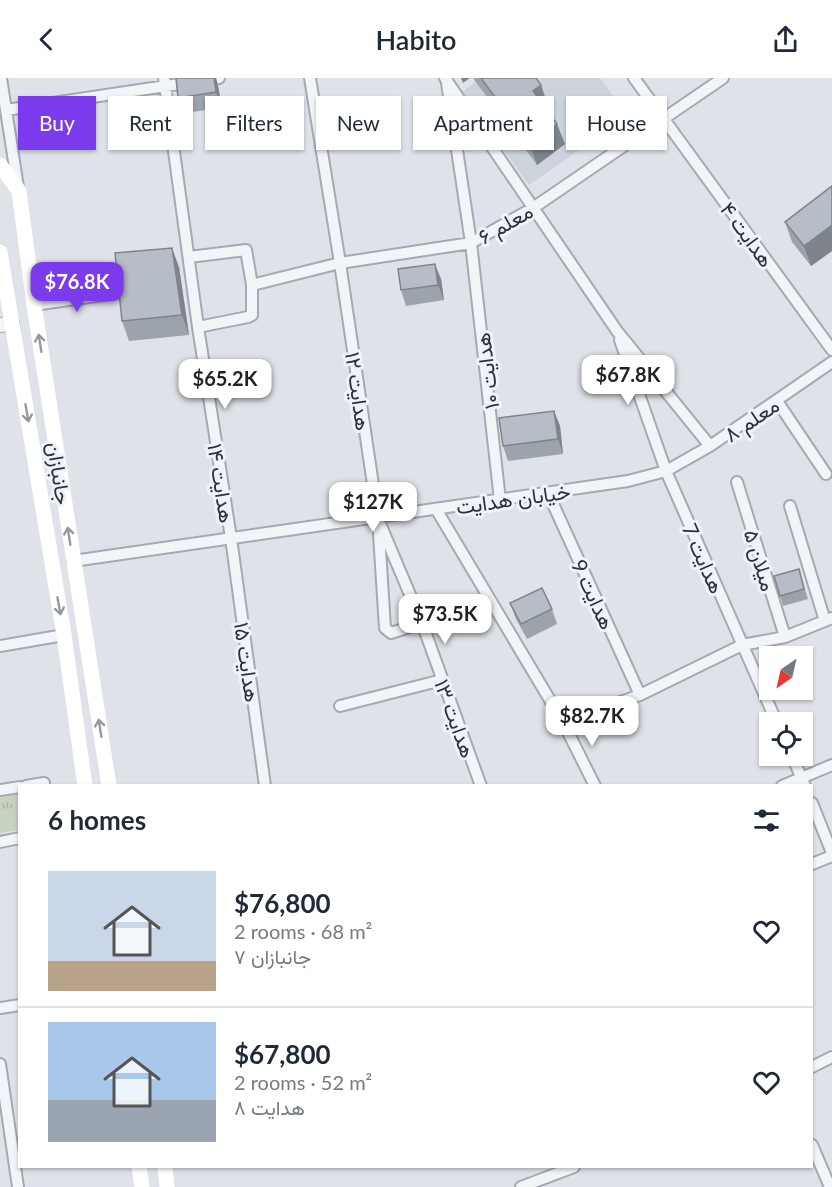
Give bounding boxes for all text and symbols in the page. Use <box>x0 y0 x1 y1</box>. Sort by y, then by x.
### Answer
icon: back <box>30 23 63 56</box>
text: Habito <box>375 23 457 56</box>
icon: share <box>769 23 802 56</box>
chip: Buy <box>18 96 96 150</box>
chip: Rent <box>108 96 193 150</box>
chip: Filters <box>205 96 304 150</box>
chip: New <box>316 96 401 150</box>
chip: Apartment <box>413 96 554 150</box>
chip: House <box>566 96 667 150</box>
street label: معلم ۶ <box>473 197 538 251</box>
street label: هدایت ۴ <box>715 197 780 272</box>
pin: $76.8K <box>28 262 126 313</box>
text: $76.8K <box>45 269 109 293</box>
street label: هدایت ۱۰ <box>469 331 504 411</box>
one-way arrow <box>34 333 45 353</box>
street label: هدایت ۱۲ <box>340 350 377 432</box>
pin: $67.8K <box>579 355 677 406</box>
pin: $65.2K <box>176 359 274 410</box>
text: $67.8K <box>596 362 660 386</box>
text: $65.2K <box>193 366 257 390</box>
street label: معلم ۸ <box>719 392 785 449</box>
one-way arrow <box>22 403 33 423</box>
street label: جانبازان <box>41 440 77 506</box>
street label: هدایت ۱۴ <box>202 441 241 525</box>
street label: خیابان هدایت <box>454 478 572 519</box>
pin: $127K <box>331 482 415 533</box>
text: $127K <box>343 489 403 513</box>
street label: هدایت 7 <box>677 519 731 597</box>
one-way arrow <box>64 526 75 546</box>
street label: میلان ۵ <box>739 526 782 594</box>
street label: هدایت 9 <box>566 555 621 633</box>
pin: $73.5K <box>396 594 494 645</box>
one-way arrow <box>54 595 65 615</box>
text: $73.5K <box>413 601 477 625</box>
street label: هدایت ۱۵ <box>229 620 266 704</box>
north arrow <box>759 646 813 700</box>
map controls <box>759 646 813 766</box>
street label: هدایت ۱۳ <box>429 675 482 761</box>
pin: $82.7K <box>543 696 641 747</box>
text: $82.7K <box>560 703 624 727</box>
button: locate <box>759 712 813 766</box>
one-way arrow <box>94 719 105 739</box>
text: 6 homes <box>48 804 146 836</box>
icon: filters <box>750 804 783 837</box>
text: $76,800 <box>234 887 331 919</box>
icon: home <box>96 895 168 967</box>
icon: heart <box>750 915 783 948</box>
text: 2 rooms · 68 m² <box>234 919 372 943</box>
text: جانبازان ۷ <box>234 944 311 968</box>
text: $67,800 <box>234 1038 331 1070</box>
icon: home <box>96 1046 168 1118</box>
icon: heart <box>750 1066 783 1099</box>
text: 2 rooms · 52 m² <box>234 1070 372 1094</box>
text: هدایت ۸ <box>234 1095 305 1119</box>

